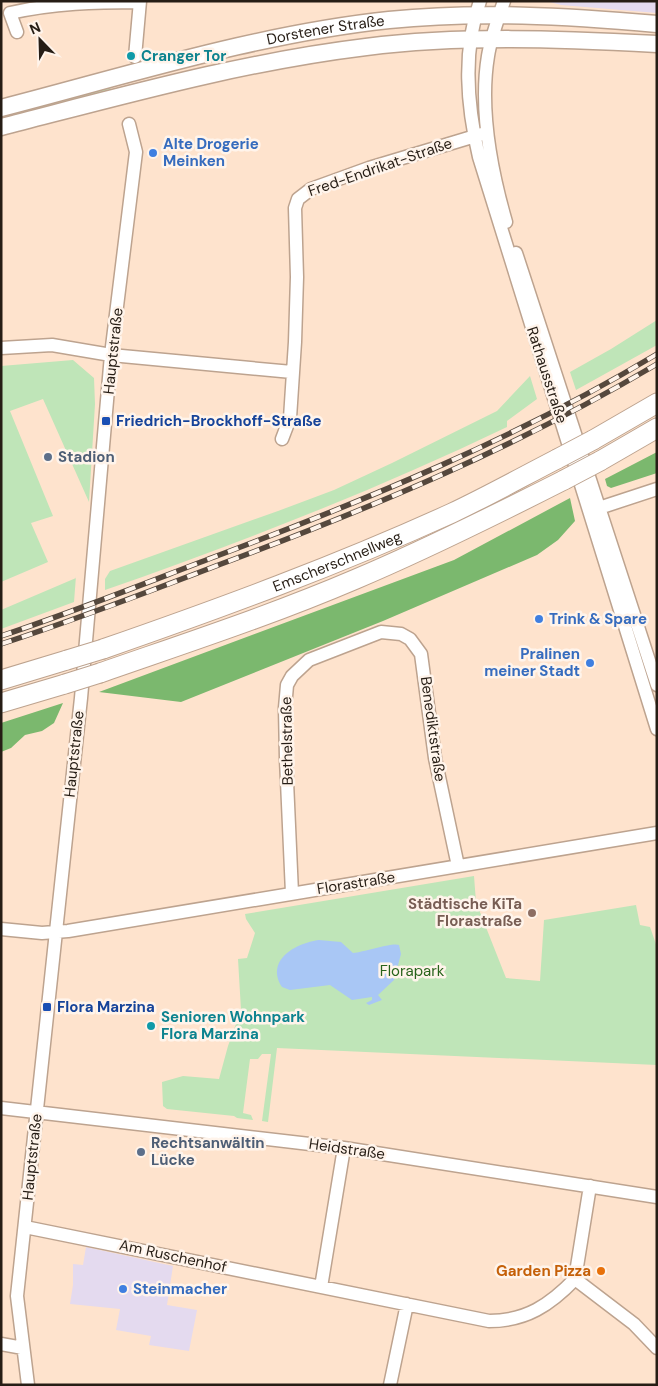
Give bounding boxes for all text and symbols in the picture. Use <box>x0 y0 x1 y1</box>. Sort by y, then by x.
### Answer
street label: Dorstener Straße <box>265 11 386 50</box>
north arrow <box>15 15 65 65</box>
text: N <box>27 18 43 38</box>
place label: Cranger Tor <box>141 46 226 66</box>
marker: Cranger Tor <box>125 50 137 62</box>
street label: Fred-Endrikat-Straße <box>305 133 455 201</box>
place label: Alte Drogerie Meinken <box>163 134 259 171</box>
marker: Alte Drogerie Meinken <box>147 147 159 159</box>
street label: Hauptstraße <box>99 307 127 395</box>
street label: Rathausstraße <box>522 324 572 426</box>
place label: Friedrich-Brockhoff-Straße <box>116 411 322 431</box>
marker: Friedrich-Brockhoff-Straße <box>100 415 112 427</box>
place label: Stadion <box>58 447 115 467</box>
marker: Stadion <box>42 451 54 463</box>
street label: Emscherschnellweg <box>270 527 405 597</box>
place label: Trink & Spare <box>549 609 647 629</box>
marker: Trink & Spare <box>533 613 545 625</box>
place label: Pralinen meiner Stadt <box>484 644 580 681</box>
marker: Pralinen meiner Stadt <box>584 657 596 669</box>
street label: Benediktstraße <box>416 675 450 783</box>
street label: Bethelstraße <box>276 696 298 786</box>
street label: Hauptstraße <box>60 710 88 798</box>
street label: Florastraße <box>315 867 397 899</box>
place label: Städtische KiTa Florastraße <box>408 894 522 931</box>
marker: Städtische KiTa Florastraße <box>526 907 538 919</box>
park label: Florapark <box>380 961 445 981</box>
place label: Flora Marzina <box>57 997 155 1017</box>
marker: Flora Marzina <box>41 1001 53 1013</box>
place label: Senioren Wohnpark Flora Marzina <box>161 1007 305 1044</box>
marker: Senioren Wohnpark Flora Marzina <box>145 1020 157 1032</box>
street label: Hauptstraße <box>18 1113 46 1201</box>
place label: Rechtsanwältin Lücke <box>151 1133 265 1170</box>
street label: Heidstraße <box>308 1134 386 1164</box>
marker: Rechtsanwältin Lücke <box>135 1146 147 1158</box>
street label: Am Ruschenhof <box>117 1235 229 1277</box>
place label: Garden Pizza <box>496 1261 591 1281</box>
marker: Garden Pizza <box>595 1265 607 1277</box>
place label: Steinmacher <box>133 1279 227 1299</box>
marker: Steinmacher <box>117 1283 129 1295</box>

